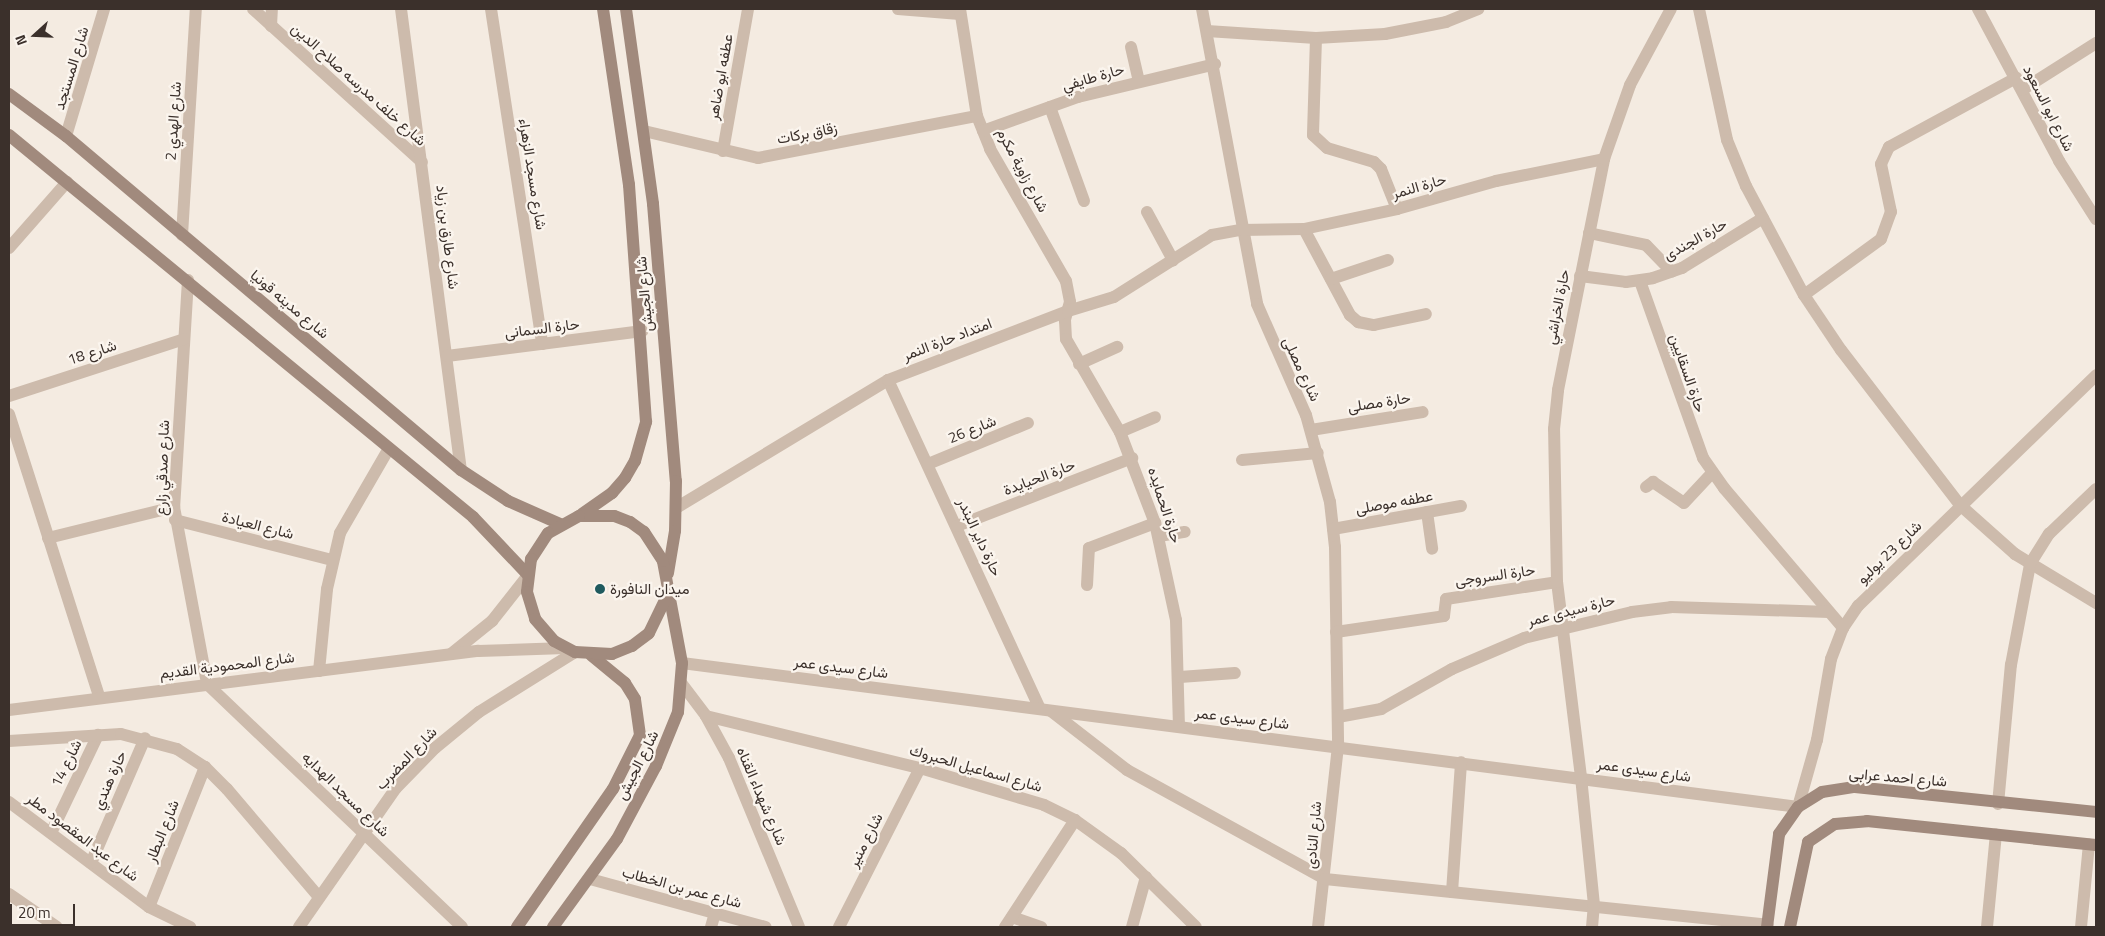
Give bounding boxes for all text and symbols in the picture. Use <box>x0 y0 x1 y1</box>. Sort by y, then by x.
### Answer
north arrow <box>10 10 60 60</box>
street label: شارع خلف مدرسه صلاح الدين <box>288 19 430 149</box>
street label: شارع المستجد <box>50 24 92 112</box>
text: N <box>9 32 32 48</box>
street label: عطفه ابو ضاهر <box>704 33 736 121</box>
street label: حارة طايفي <box>1060 60 1126 94</box>
street label: شارع ابو السعود <box>2020 62 2078 154</box>
street label: شارع الهدي 2 <box>161 81 185 161</box>
street label: شارع مسجد الزهراء <box>515 117 551 231</box>
street label: زقاق بركات <box>775 118 839 148</box>
street label: شارع زاوية مكرم <box>993 125 1053 215</box>
street label: حارة النمر <box>1390 170 1448 202</box>
street label: شارع طارق بن زياد <box>433 184 463 290</box>
street label: حارة الجندى <box>1660 214 1730 264</box>
street label: شارع الجيش <box>632 256 656 332</box>
street label: شارع مدينه قونيا <box>247 266 333 342</box>
street label: حارة الخراشي <box>1541 268 1573 346</box>
street label: حارة السمانى <box>504 314 580 342</box>
street label: امتداد حارة النمر <box>900 314 994 364</box>
street label: حارة السقايين <box>1666 331 1710 415</box>
street label: شارع مصلى <box>1279 334 1325 404</box>
street label: شارع 18 <box>65 336 119 368</box>
street label: حارة مصلى <box>1346 388 1412 416</box>
street label: شارع 26 <box>945 411 999 447</box>
street label: شارع صدقي زارع <box>151 420 173 516</box>
street label: حارة الحيايدة <box>1001 455 1077 499</box>
street label: حارة الحمايده <box>1144 465 1186 545</box>
street label: عطفه موصلى <box>1354 486 1434 518</box>
street label: حارة داير البندر <box>954 495 1006 579</box>
street label: شارع العيادة <box>220 507 296 543</box>
street label: شارع 23 يوليو <box>1853 517 1925 587</box>
street label: حارة السروجى <box>1454 560 1536 590</box>
place label: ميدان النافورة <box>610 580 690 598</box>
marker: ميدان النافورة <box>594 583 606 595</box>
street label: حارة سيدى عمر <box>1525 590 1617 630</box>
street label: شارع المحمودية القديم <box>159 648 295 682</box>
street label: شارع سيدى عمر <box>793 652 889 682</box>
street label: شارع سيدى عمر <box>1194 703 1290 733</box>
street label: شارع المضرب <box>372 723 440 793</box>
street label: شارع الجيش <box>612 727 662 803</box>
street label: شارع 14 <box>47 736 85 790</box>
street label: شارع اسماعيل الحبروك <box>908 740 1044 796</box>
street label: شارع شهداء القناه <box>733 744 791 848</box>
street label: حارة هندي <box>88 748 130 812</box>
street label: شارع مسجد الهدايه <box>298 748 394 840</box>
street label: شارع سيدى عمر <box>1596 754 1692 786</box>
street label: شارع احمد عرابى <box>1848 764 1948 790</box>
street label: شارع عبد المقصود مطر <box>23 789 143 885</box>
street label: شارع البطار <box>141 797 183 865</box>
street label: شارع النادى <box>1301 800 1325 870</box>
street label: شارع منير <box>844 810 886 870</box>
street label: شارع عمر بن الخطاب <box>620 862 744 912</box>
scale bar <box>12 894 78 926</box>
text: 20 m <box>18 901 51 924</box>

